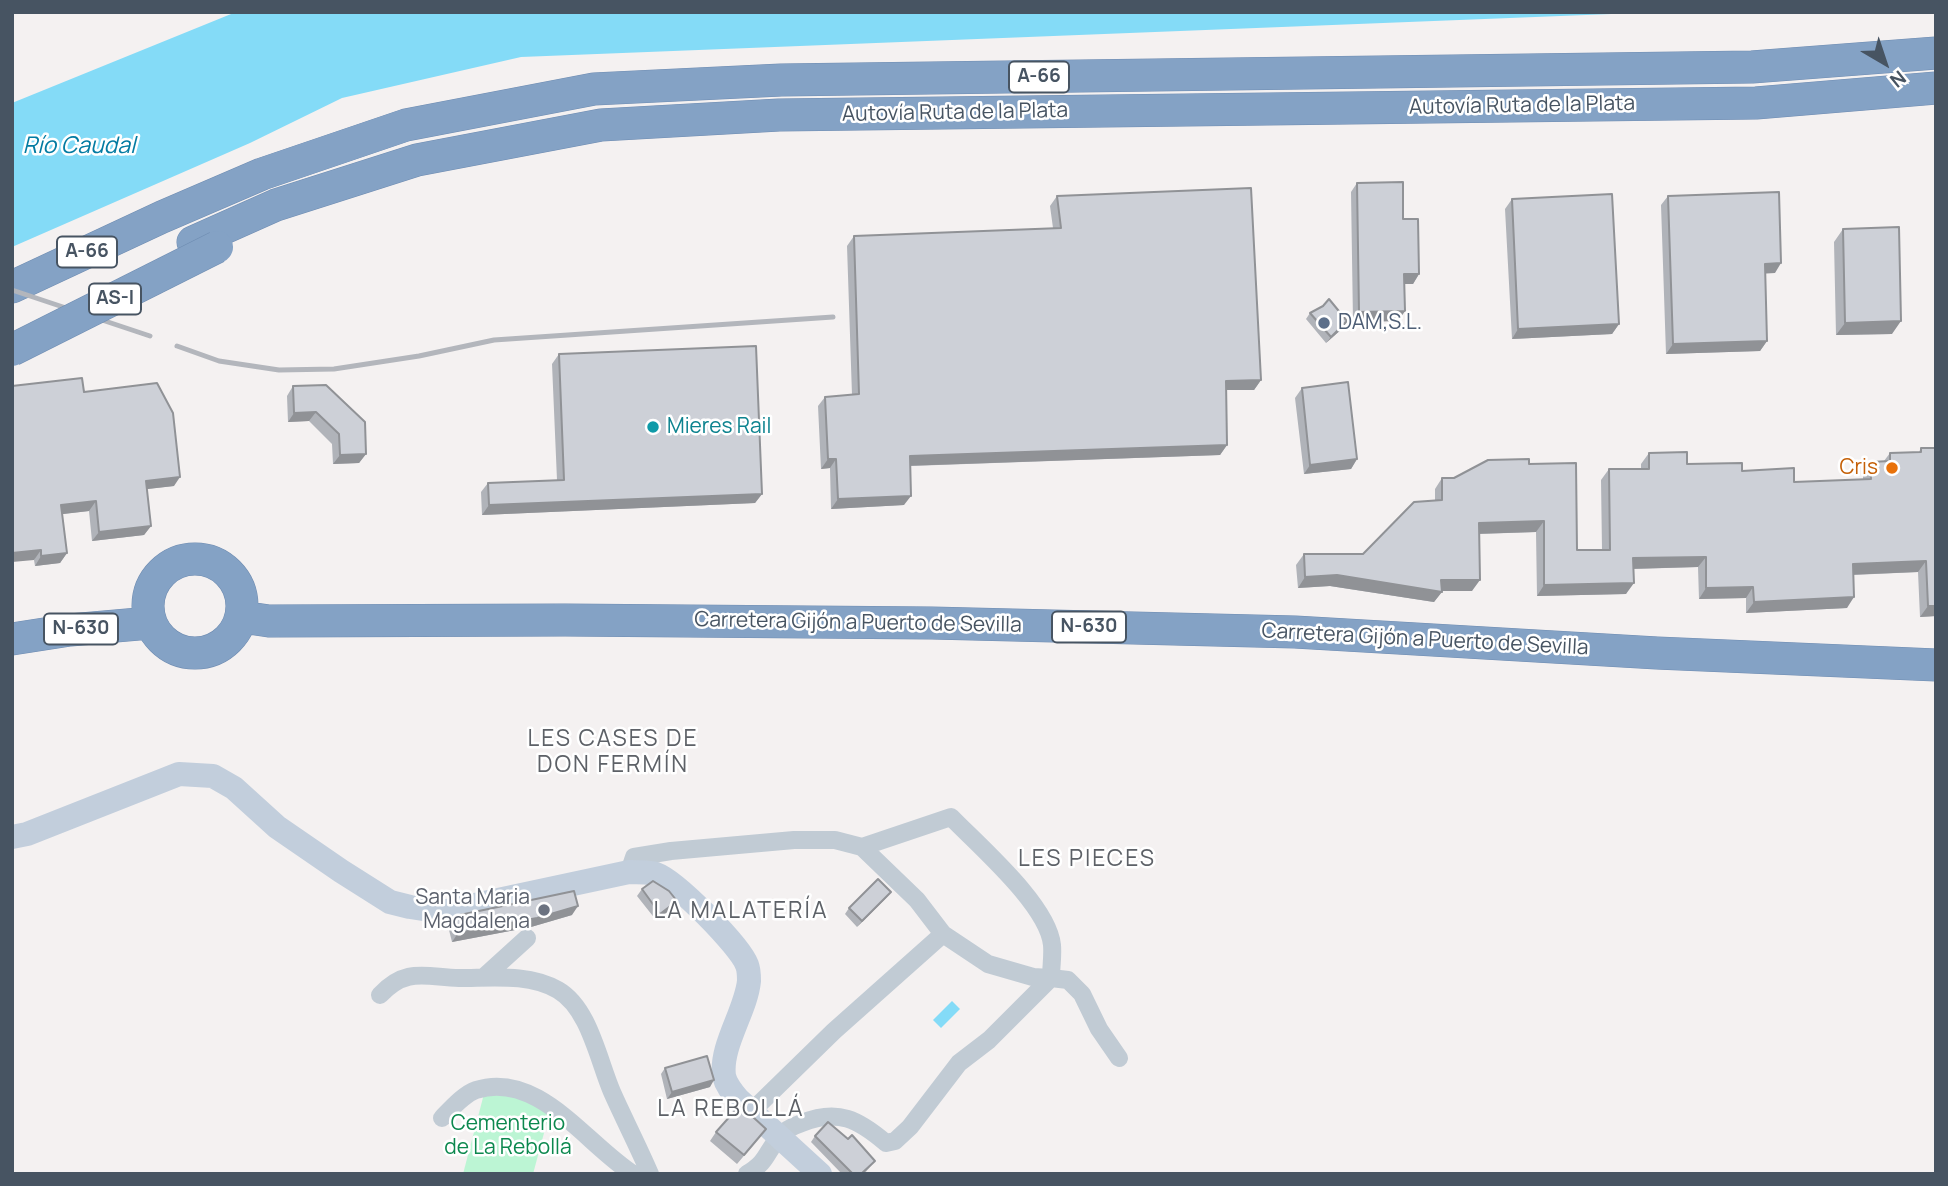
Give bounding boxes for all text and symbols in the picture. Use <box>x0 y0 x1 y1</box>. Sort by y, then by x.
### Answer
north arrow <box>1850 28 1920 98</box>
road number: A-66 <box>1009 61 1069 92</box>
text: N <box>1885 65 1912 94</box>
street label: Autovía Ruta de la Plata <box>1409 91 1635 121</box>
street label: Autovía Ruta de la Plata <box>842 98 1068 128</box>
water label: Río Caudal <box>23 133 135 161</box>
road number: A-66 <box>57 236 117 268</box>
road number: AS-I <box>89 284 141 314</box>
place label: DAM,S.L. <box>1338 310 1422 336</box>
marker: DAM,S.L. <box>1316 315 1332 331</box>
place label: Mieres Rail <box>667 414 771 440</box>
marker: Mieres Rail <box>645 419 661 435</box>
place label: Cris <box>1839 455 1878 481</box>
marker: Cris <box>1884 460 1900 476</box>
street label: Carretera Gijón a Puerto de Sevilla <box>694 608 1022 638</box>
road number: N-630 <box>1052 612 1126 642</box>
road number: N-630 <box>44 614 118 644</box>
street label: Carretera Gijón a Puerto de Sevilla <box>1261 619 1589 661</box>
district label: LES CASES DE DON FERMÍN <box>529 726 697 780</box>
district label: LES PIECES <box>1019 846 1155 874</box>
place label: Santa Maria Magdalena <box>415 885 530 935</box>
district label: LA MALATERÍA <box>655 898 827 926</box>
marker: Santa Maria Magdalena <box>536 902 552 918</box>
district label: LA REBOLLÁ <box>659 1096 803 1124</box>
park label: Cementerio de La Rebollá <box>444 1111 572 1161</box>

